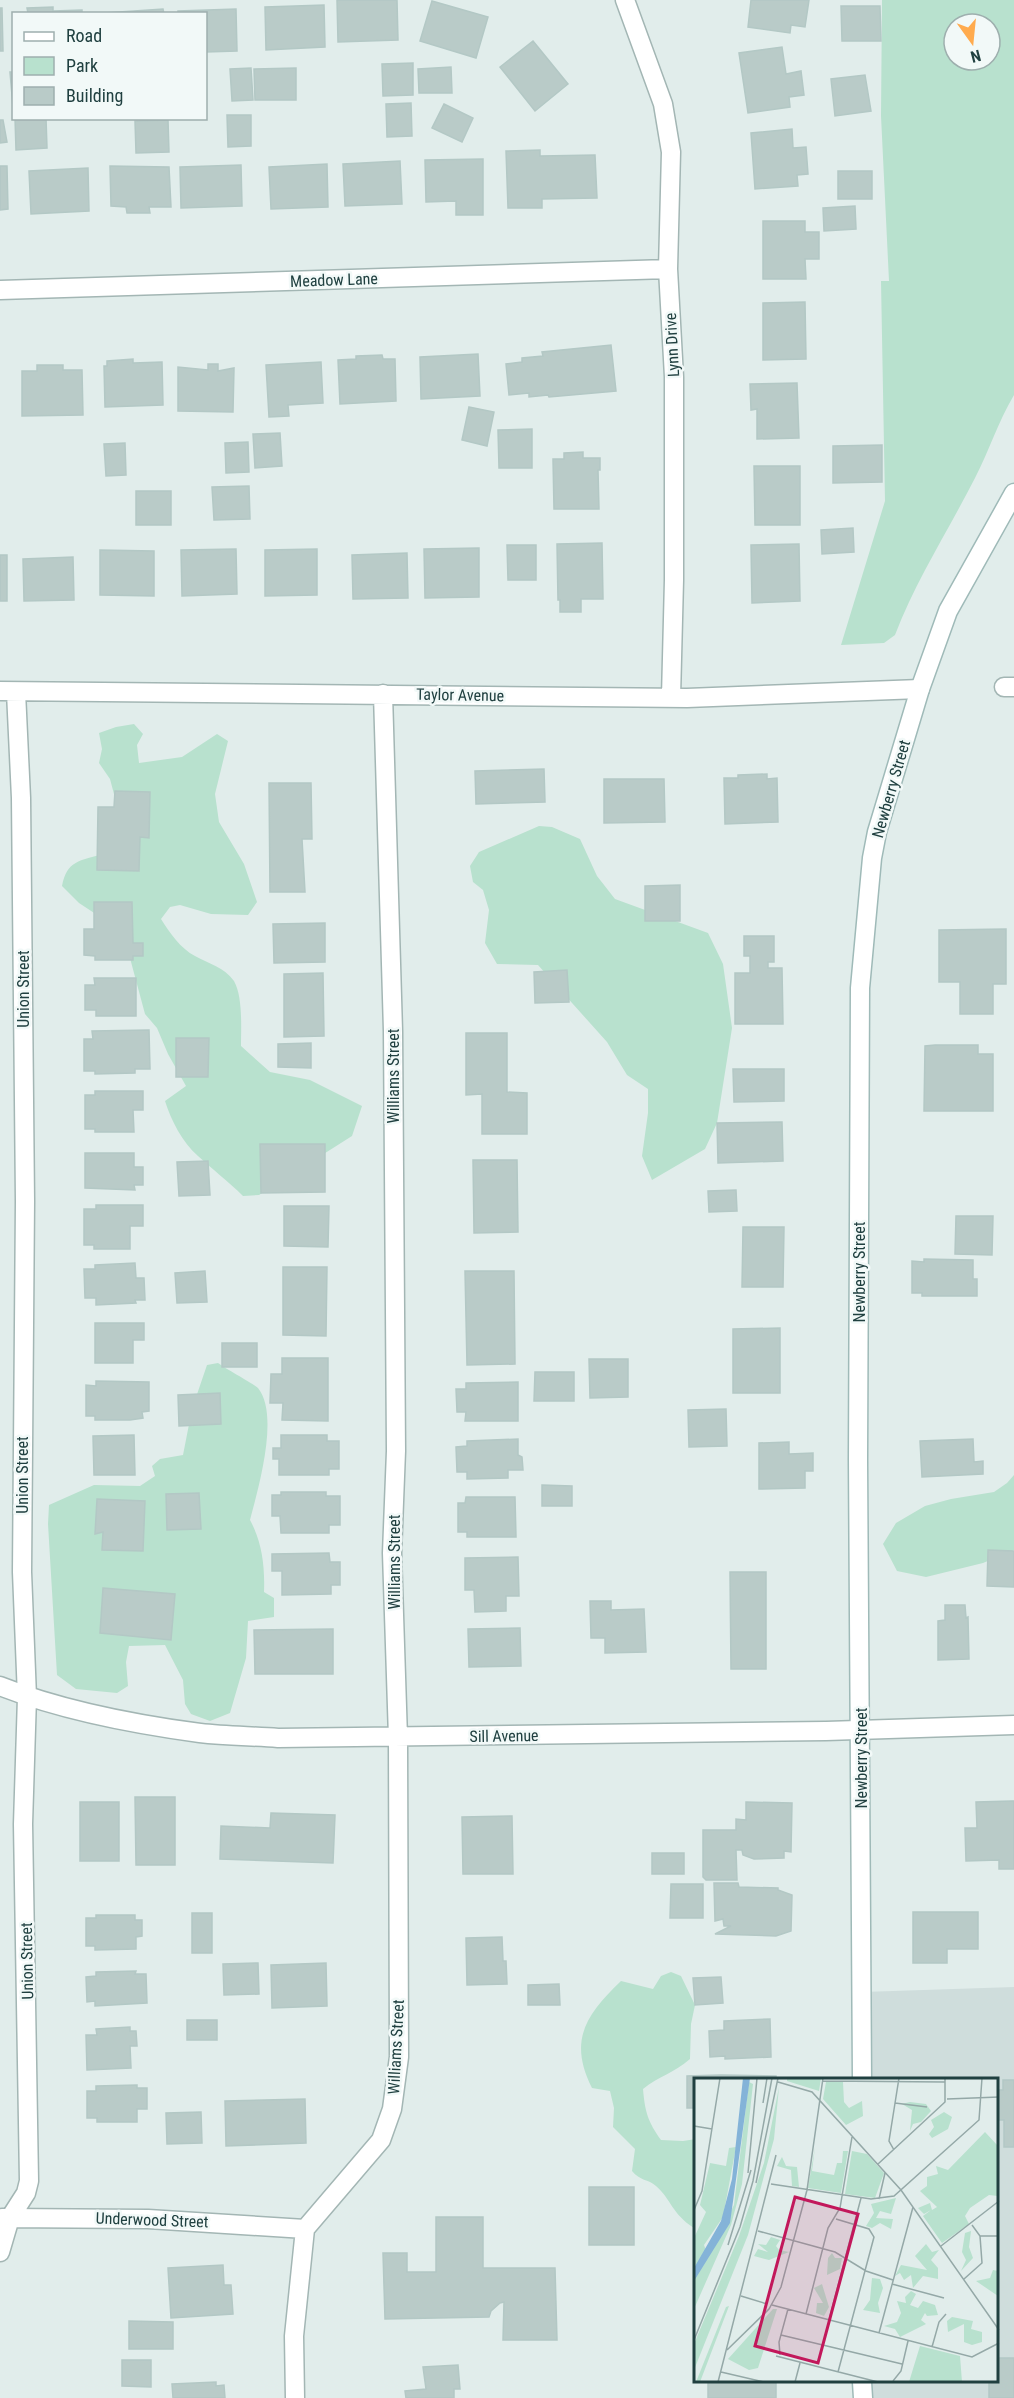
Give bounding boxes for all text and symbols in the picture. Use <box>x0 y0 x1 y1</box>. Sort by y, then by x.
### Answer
legend <box>12 12 207 120</box>
north arrow <box>942 12 1002 72</box>
text: Road <box>66 25 102 46</box>
text: N <box>969 46 983 66</box>
text: Park <box>66 55 98 76</box>
text: Building <box>66 85 123 106</box>
street label: Meadow Lane <box>290 269 378 291</box>
street label: Lynn Drive <box>661 312 683 378</box>
street label: Taylor Avenue <box>416 685 504 705</box>
street label: Newberry Street <box>868 738 914 840</box>
street label: Union Street <box>14 950 33 1028</box>
street label: Williams Street <box>384 1028 403 1124</box>
street label: Newberry Street <box>850 1221 869 1322</box>
street label: Union Street <box>13 1436 32 1514</box>
street label: Williams Street <box>385 1514 404 1610</box>
street label: Newberry Street <box>852 1707 871 1808</box>
street label: Sill Avenue <box>469 1726 539 1746</box>
street label: Union Street <box>17 1922 37 2000</box>
street label: Williams Street <box>384 1999 408 2095</box>
inset map <box>694 2078 999 2383</box>
street label: Underwood Street <box>95 2209 209 2231</box>

